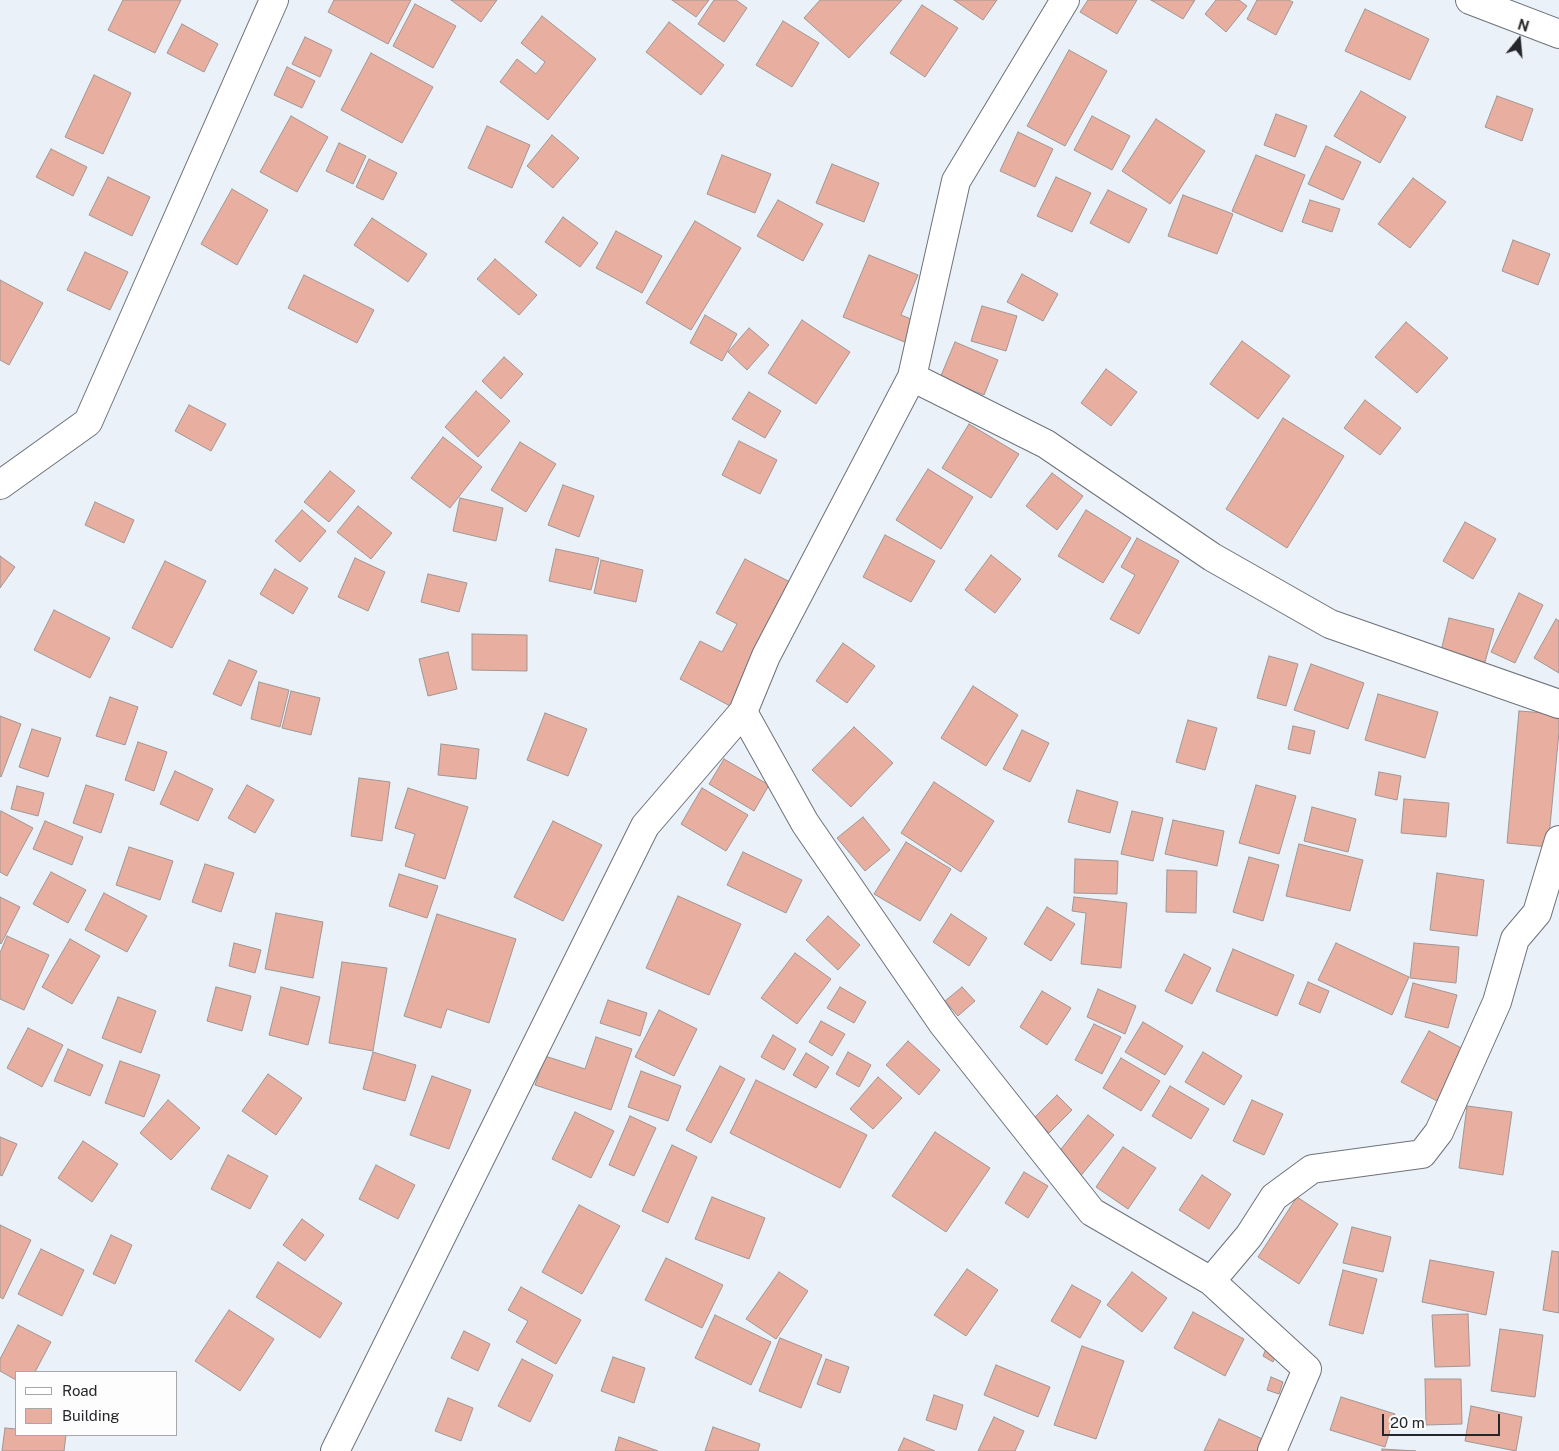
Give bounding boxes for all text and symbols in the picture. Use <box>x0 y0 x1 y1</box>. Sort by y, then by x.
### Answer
north arrow <box>1494 15 1544 65</box>
text: N <box>1516 16 1531 35</box>
legend <box>15 1371 178 1436</box>
text: Road <box>62 1382 98 1399</box>
scale bar <box>1384 1404 1502 1436</box>
text: Building <box>62 1407 120 1424</box>
text: 20 m <box>1390 1414 1425 1431</box>

